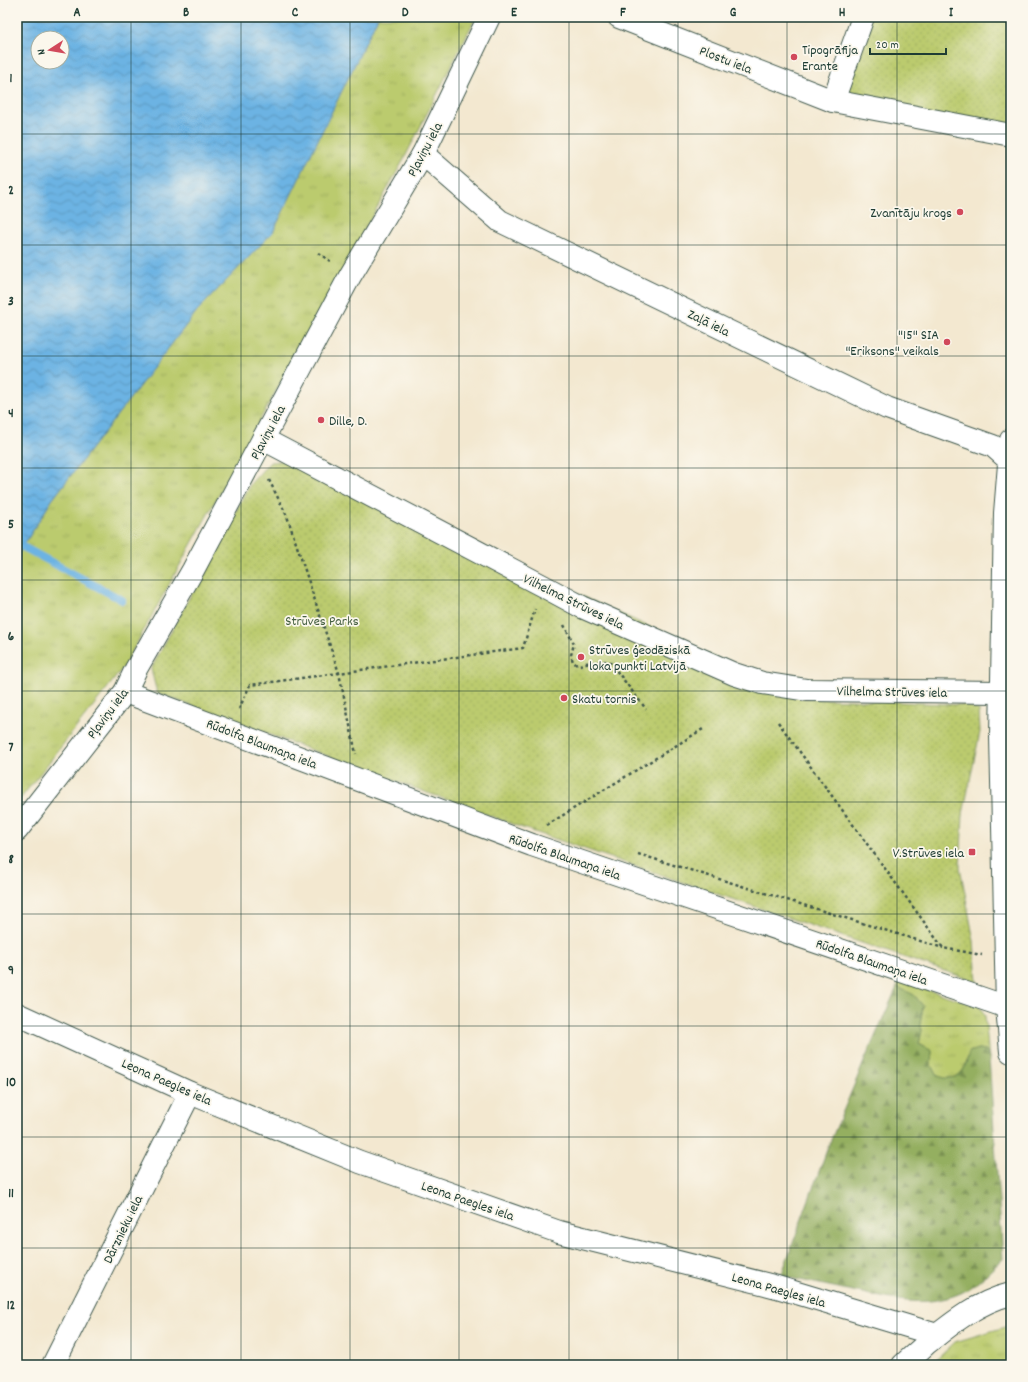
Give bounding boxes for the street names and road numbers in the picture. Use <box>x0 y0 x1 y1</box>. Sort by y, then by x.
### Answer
street label: Plostu iela <box>696 42 755 80</box>
street label: Pļaviņu iela <box>403 119 449 181</box>
street label: Zaļā iela <box>684 305 733 343</box>
street label: Pļaviņu iela <box>246 402 292 464</box>
street label: Vilhelma Strūves iela <box>519 570 627 636</box>
street label: Vilhelma Strūves iela <box>837 682 948 704</box>
street label: Pļaviņu iela <box>83 684 135 744</box>
street label: Rūdolfa Blaumaņa iela <box>203 715 320 775</box>
street label: Rūdolfa Blaumaņa iela <box>506 829 623 887</box>
street label: Rūdolfa Blaumaņa iela <box>813 934 930 992</box>
street label: Leona Paegles iela <box>118 1054 215 1112</box>
street label: Leona Paegles iela <box>418 1177 517 1227</box>
street label: Dārznieku iela <box>99 1192 149 1267</box>
street label: Leona Paegles iela <box>729 1268 828 1314</box>

